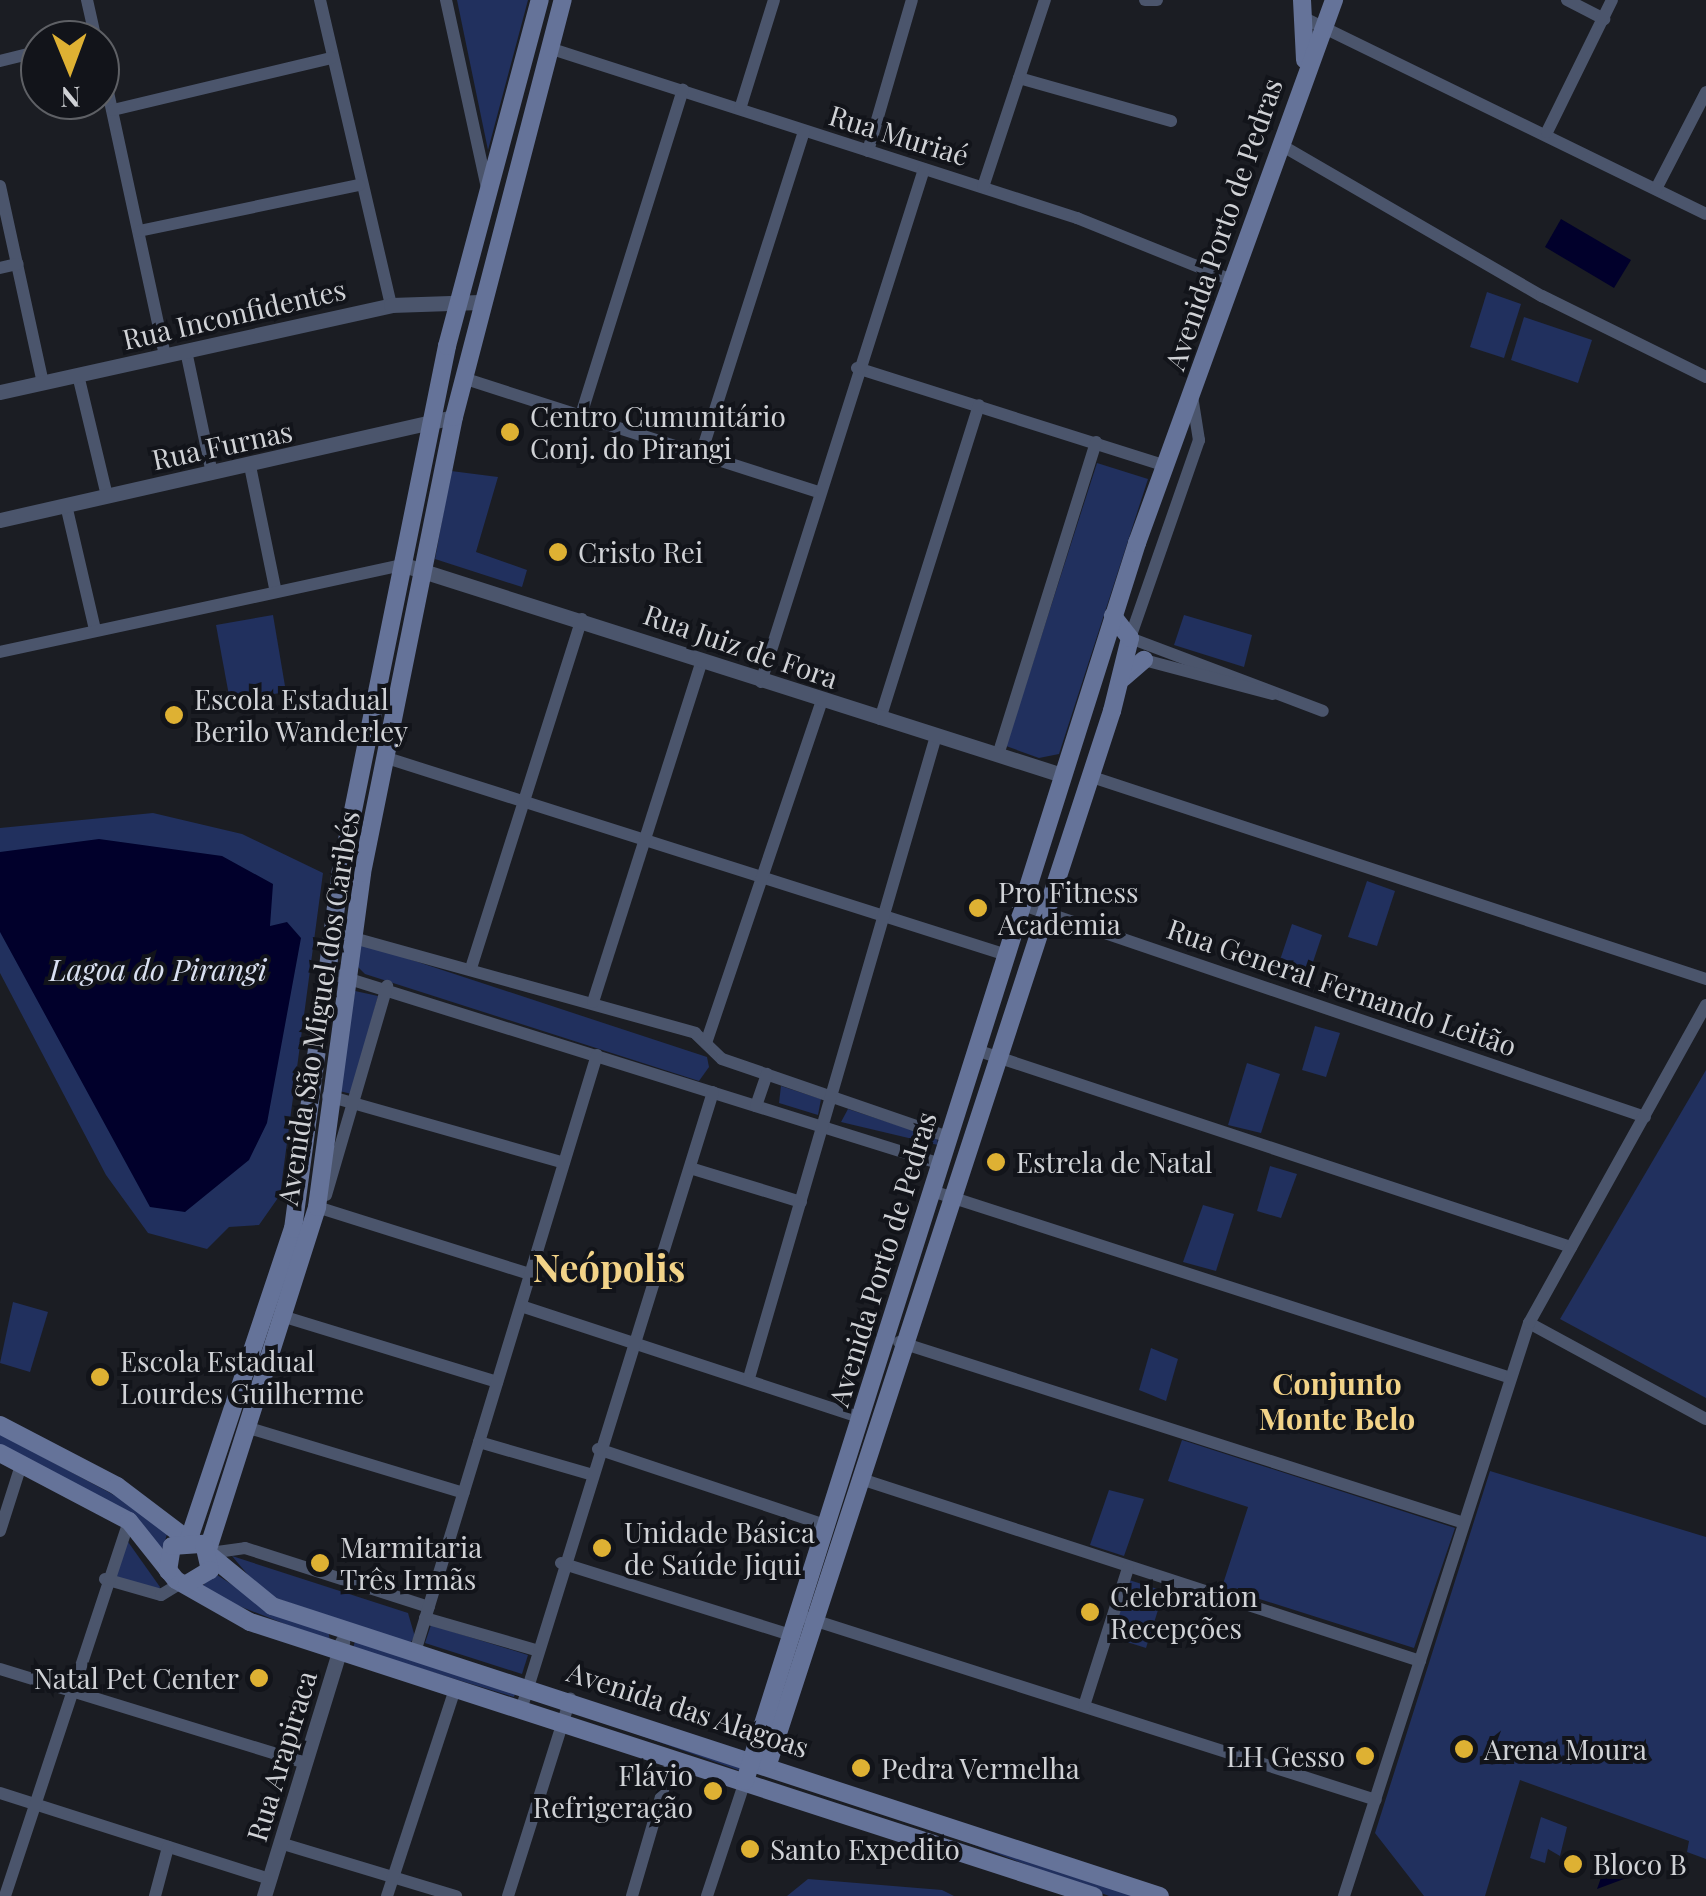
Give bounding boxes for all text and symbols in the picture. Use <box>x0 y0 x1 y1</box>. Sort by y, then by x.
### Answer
north arrow <box>20 20 120 120</box>
street label: Avenida Porto de Pedras <box>1157 74 1289 374</box>
text: N <box>60 80 81 117</box>
street label: Rua Muriaé <box>825 98 973 172</box>
street label: Rua Inconfidentes <box>119 272 349 356</box>
place label: Centro Cumunitário Conj. do Pirangi <box>530 399 786 465</box>
street label: Rua Furnas <box>148 414 296 476</box>
marker: Centro Cumunitário Conj. do Pirangi <box>499 421 521 443</box>
place label: Cristo Rei <box>578 535 703 569</box>
marker: Cristo Rei <box>547 541 569 563</box>
street label: Rua Juiz de Fora <box>639 597 843 695</box>
place label: Escola Estadual Berilo Wanderley <box>194 682 409 748</box>
marker: Escola Estadual Berilo Wanderley <box>163 704 185 726</box>
street label: Avenida São Miguel dos Caribés <box>270 808 366 1208</box>
place label: Pro Fitness Academia <box>998 875 1139 941</box>
marker: Pro Fitness Academia <box>967 897 989 919</box>
street label: Rua General Fernando Leitão <box>1163 911 1521 1063</box>
water label: Lagoa do Pirangi <box>49 951 267 987</box>
street label: Avenida Porto de Pedras <box>821 1108 943 1410</box>
place label: Estrela de Natal <box>1016 1145 1213 1179</box>
marker: Estrela de Natal <box>985 1151 1007 1173</box>
district label: Neópolis <box>533 1244 685 1290</box>
place label: Escola Estadual Lourdes Guilherme <box>120 1344 364 1410</box>
district label: Conjunto Monte Belo <box>1259 1365 1415 1436</box>
marker: Escola Estadual Lourdes Guilherme <box>89 1366 111 1388</box>
place label: Unidade Básica de Saúde Jiqui <box>624 1515 815 1581</box>
place label: Marmitaria Três Irmãs <box>340 1530 482 1596</box>
marker: Unidade Básica de Saúde Jiqui <box>589 1535 615 1561</box>
marker: Marmitaria Três Irmãs <box>309 1552 331 1574</box>
place label: Celebration Recepções <box>1110 1579 1258 1645</box>
marker: Celebration Recepções <box>1079 1601 1101 1623</box>
street label: Avenida das Alagoas <box>563 1654 813 1764</box>
place label: Natal Pet Center <box>33 1661 239 1695</box>
street label: Rua Arapiraca <box>239 1666 323 1846</box>
marker: Natal Pet Center <box>248 1667 270 1689</box>
place label: Arena Moura <box>1484 1732 1647 1766</box>
marker: Arena Moura <box>1453 1738 1475 1760</box>
place label: LH Gesso <box>1226 1739 1345 1773</box>
marker: LH Gesso <box>1354 1745 1376 1767</box>
place label: Pedra Vermelha <box>881 1751 1081 1785</box>
marker: Pedra Vermelha <box>850 1757 872 1779</box>
place label: Flávio Refrigeração <box>533 1758 693 1824</box>
marker: Flávio Refrigeração <box>702 1780 724 1802</box>
place label: Santo Expedito <box>770 1832 960 1866</box>
marker: Santo Expedito <box>739 1838 761 1860</box>
place label: Bloco B <box>1593 1847 1687 1881</box>
marker: Bloco B <box>1562 1853 1584 1875</box>

